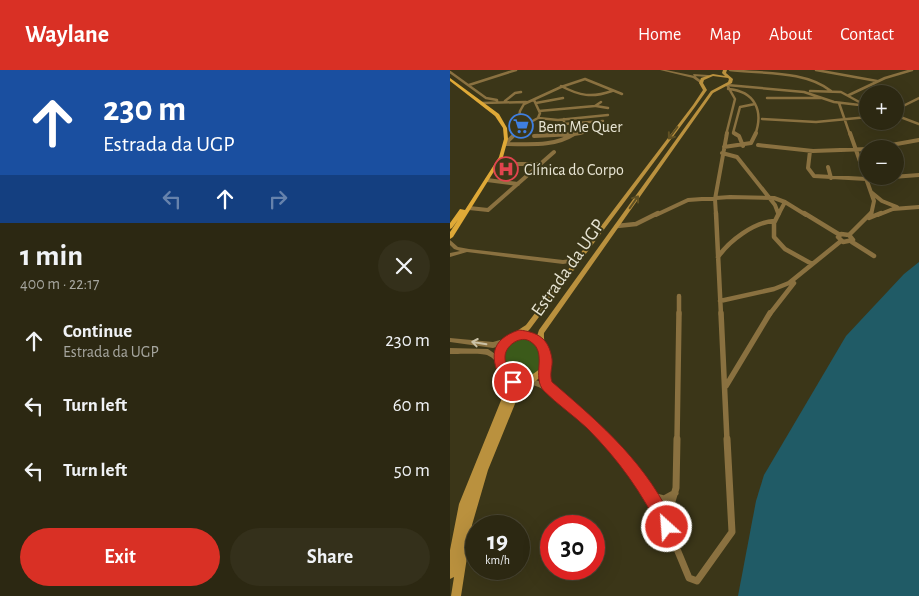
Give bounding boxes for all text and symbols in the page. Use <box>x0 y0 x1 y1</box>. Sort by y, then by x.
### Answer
text: Waylane <box>25 23 109 47</box>
text: Home <box>638 26 681 44</box>
text: Map <box>709 26 741 44</box>
text: About <box>769 26 812 44</box>
text: Contact <box>840 26 894 44</box>
map controls <box>859 85 904 185</box>
button: + <box>859 85 904 130</box>
icon: ahead <box>20 90 85 155</box>
text: 230 m <box>103 92 186 127</box>
supermarket icon: Bem Me Quer <box>508 113 534 139</box>
place label: Bem Me Quer <box>538 119 623 136</box>
one-way arrow <box>668 126 678 140</box>
text: Estrada da UGP <box>103 133 235 155</box>
button: − <box>859 140 904 185</box>
hospital icon: Clínica do Corpo <box>493 156 519 182</box>
place label: Clínica do Corpo <box>524 162 624 178</box>
icon: left <box>158 185 186 213</box>
icon: ahead <box>211 185 239 213</box>
icon: right <box>264 185 292 213</box>
one-way arrow <box>628 196 639 209</box>
street label: Estrada da UGP <box>528 216 609 320</box>
button: close <box>378 240 430 292</box>
text: 1 min <box>20 241 83 271</box>
text: 400 m · 22:17 <box>20 276 99 292</box>
text: Continue <box>63 322 132 341</box>
icon: ahead <box>20 327 48 355</box>
text: 230 m <box>385 331 430 350</box>
one-way arrow <box>472 338 488 348</box>
text: Estrada da UGP <box>63 344 159 360</box>
pin <box>492 361 534 403</box>
icon: arrive <box>499 368 527 396</box>
icon: left <box>20 392 48 420</box>
text: Turn left <box>63 396 127 415</box>
text: 60 m <box>393 396 430 415</box>
icon: left <box>20 457 48 485</box>
text: Turn left <box>63 461 127 480</box>
text: 50 m <box>394 461 430 480</box>
position arrow <box>640 500 692 552</box>
speed limit sign: 30 <box>540 515 605 580</box>
button: Exit <box>20 528 220 586</box>
button: Share <box>230 528 430 586</box>
text: 19 <box>487 529 508 554</box>
text: km/h <box>485 554 510 566</box>

